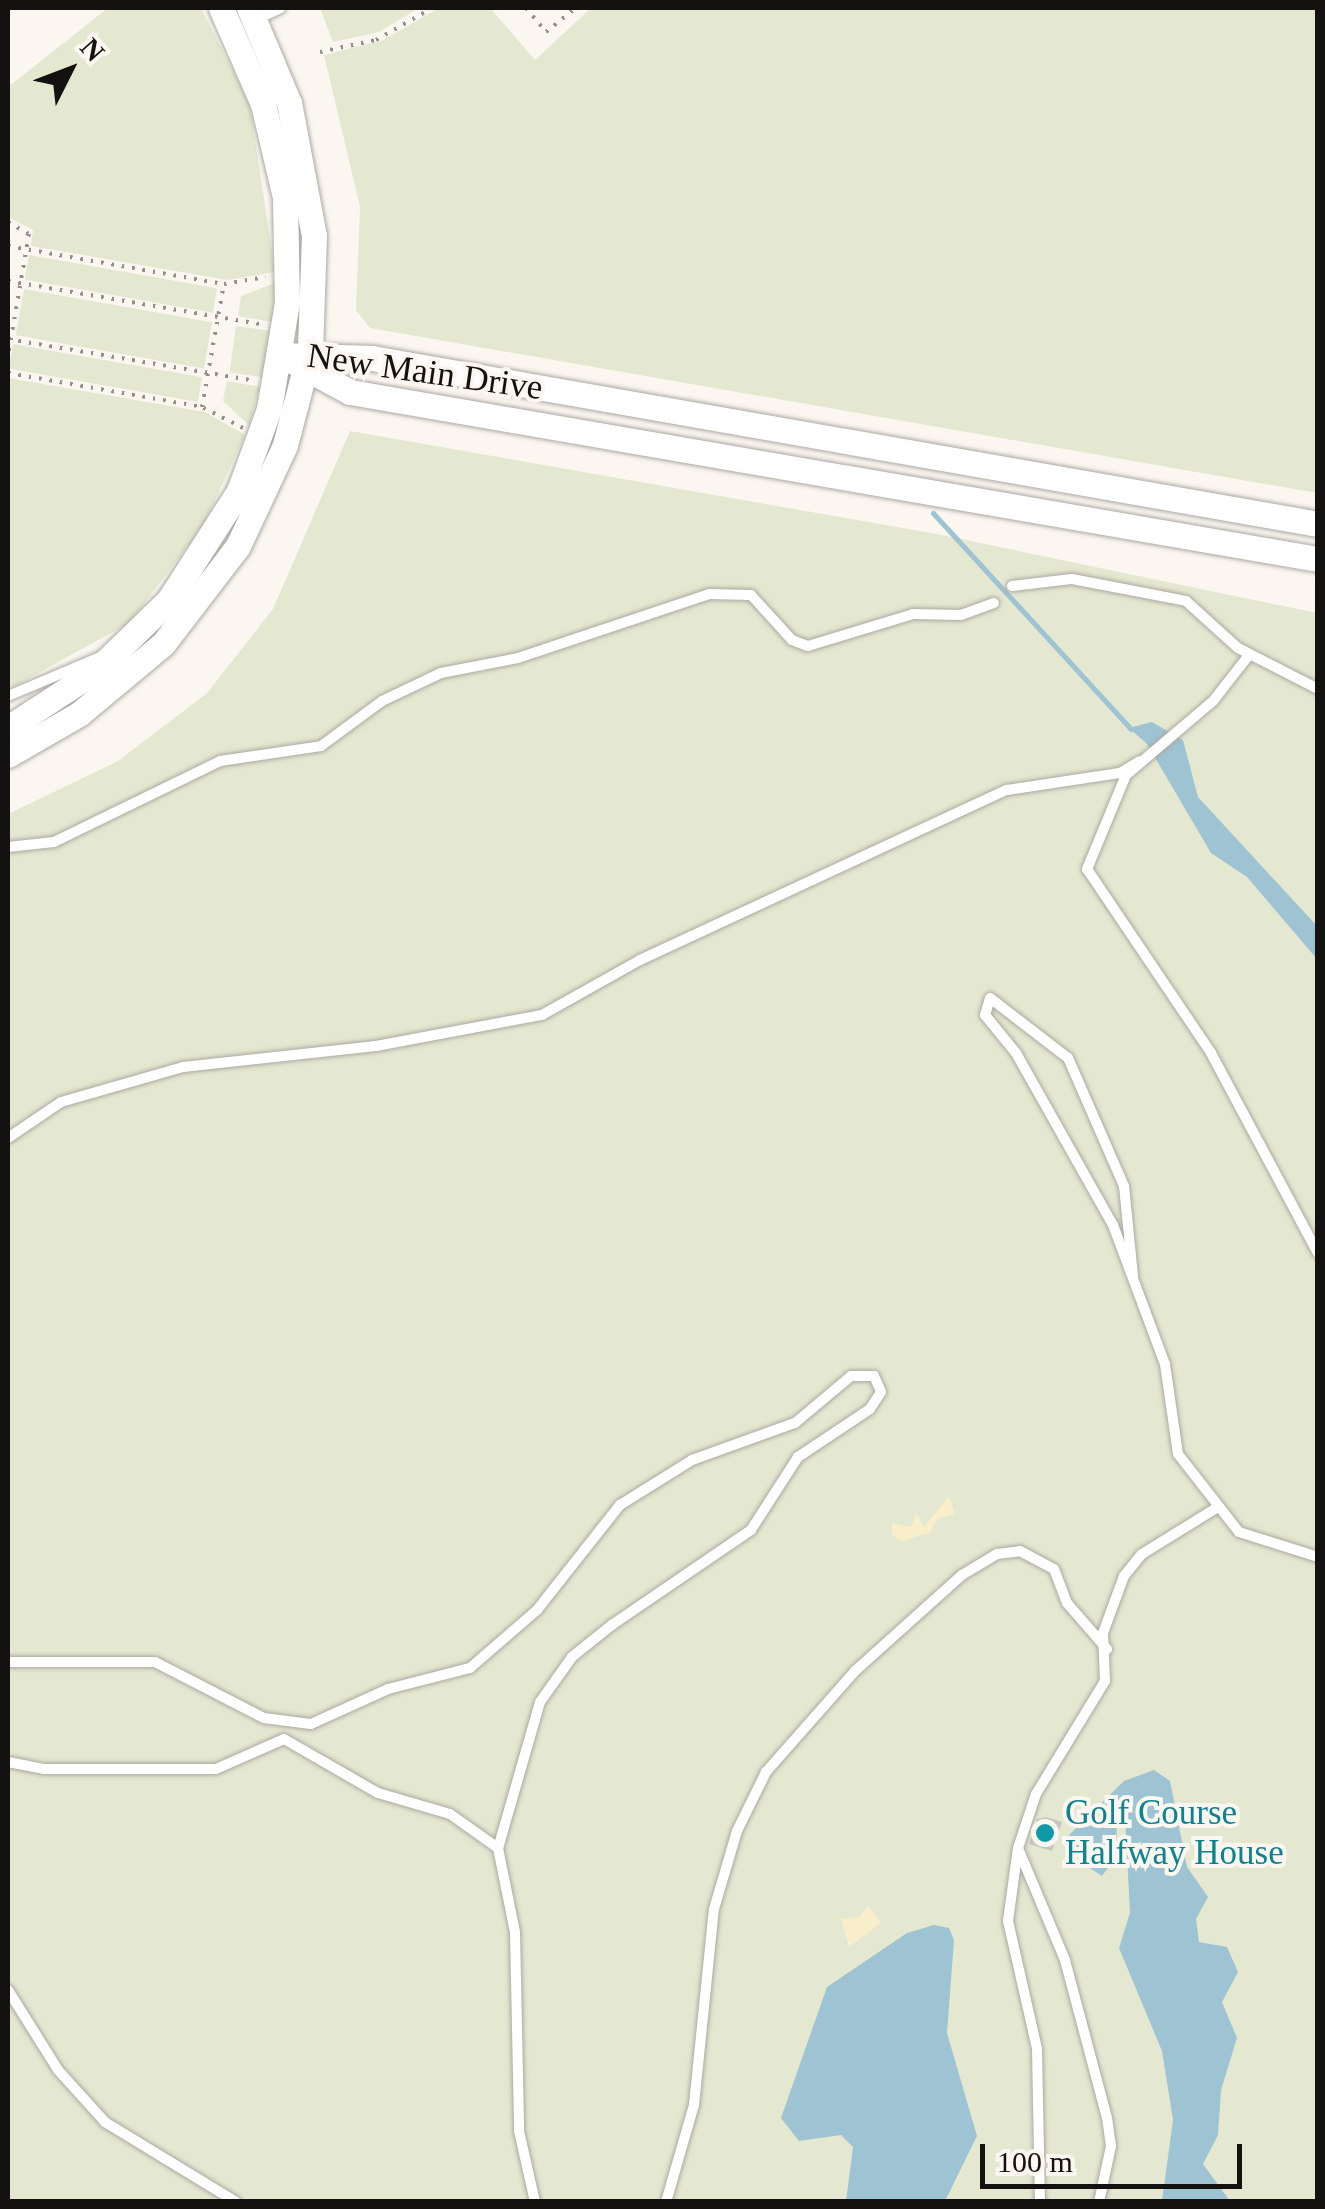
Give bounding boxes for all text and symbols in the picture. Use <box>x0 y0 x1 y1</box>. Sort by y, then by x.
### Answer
north arrow <box>20 20 120 120</box>
text: N <box>74 32 111 67</box>
street label: New Main Drive <box>305 335 545 409</box>
place label: Golf Course Halfway House <box>1065 1792 1284 1874</box>
marker: Golf Course Halfway House <box>1034 1822 1056 1844</box>
scale bar <box>985 2124 1248 2186</box>
text: 100 m <box>997 2145 1073 2178</box>

